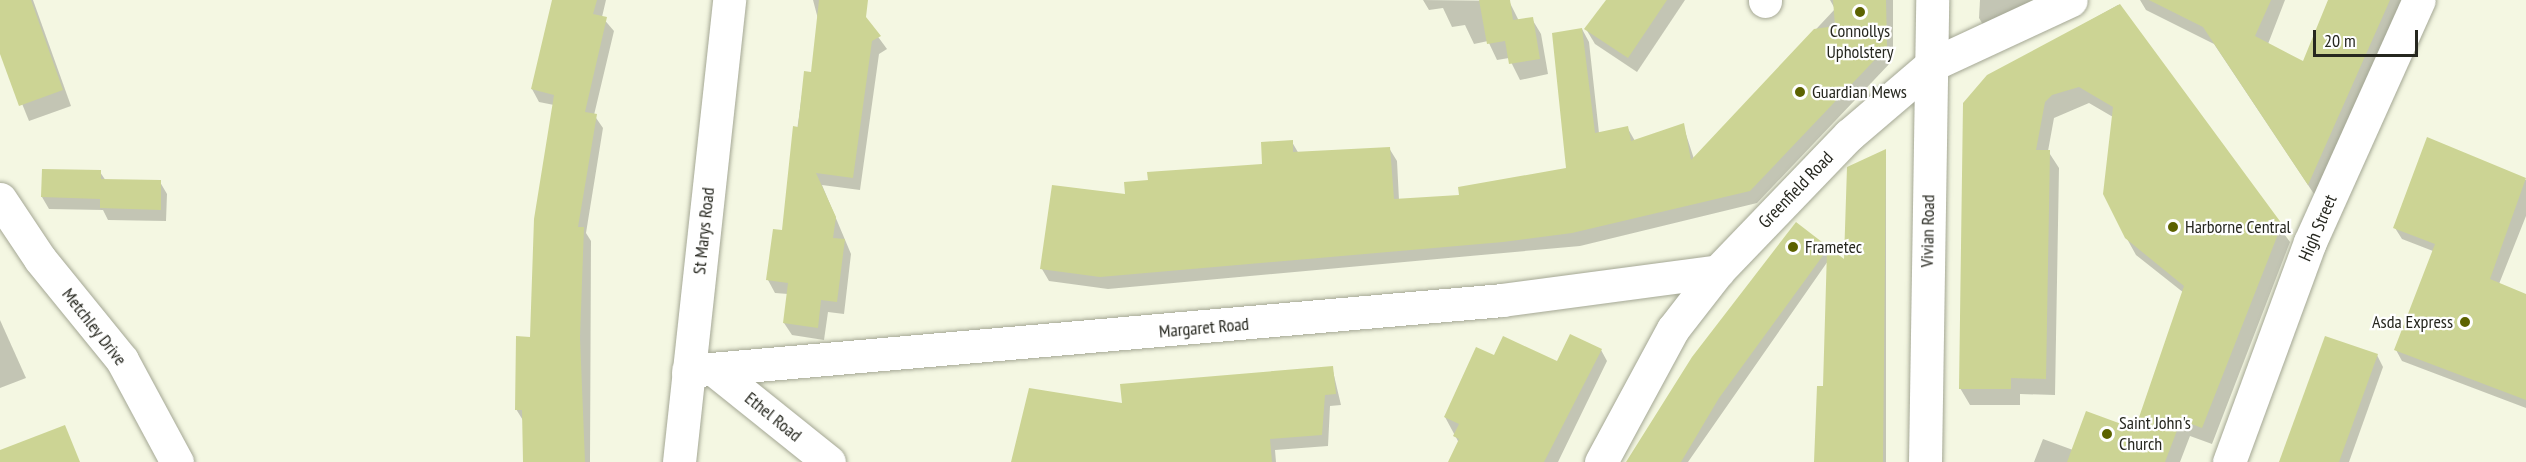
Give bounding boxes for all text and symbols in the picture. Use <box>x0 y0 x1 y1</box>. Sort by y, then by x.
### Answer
marker: Connollys Upholstery <box>1853 5 1867 19</box>
scale bar <box>2316 18 2421 56</box>
place label: Connollys Upholstery <box>1826 21 1894 63</box>
text: 20 m <box>2324 29 2356 52</box>
place label: Guardian Mews <box>1812 81 1907 103</box>
marker: Guardian Mews <box>1793 85 1807 99</box>
street label: Greenfield Road <box>1754 147 1838 233</box>
street label: St Marys Road <box>689 186 719 276</box>
street label: High Street <box>2294 191 2342 265</box>
street label: Vivian Road <box>1917 194 1939 268</box>
place label: Harborne Central <box>2185 216 2291 238</box>
marker: Harborne Central <box>2166 220 2180 234</box>
place label: Frametec <box>1805 236 1862 258</box>
marker: Frametec <box>1786 240 1800 254</box>
street label: Metchley Drive <box>57 284 131 370</box>
place label: Asda Express <box>2372 311 2453 333</box>
street label: Margaret Road <box>1158 313 1250 343</box>
marker: Asda Express <box>2458 315 2472 329</box>
street label: Ethel Road <box>740 388 806 446</box>
place label: Saint John's Church <box>2119 413 2191 456</box>
marker: Saint John's Church <box>2100 427 2114 441</box>

